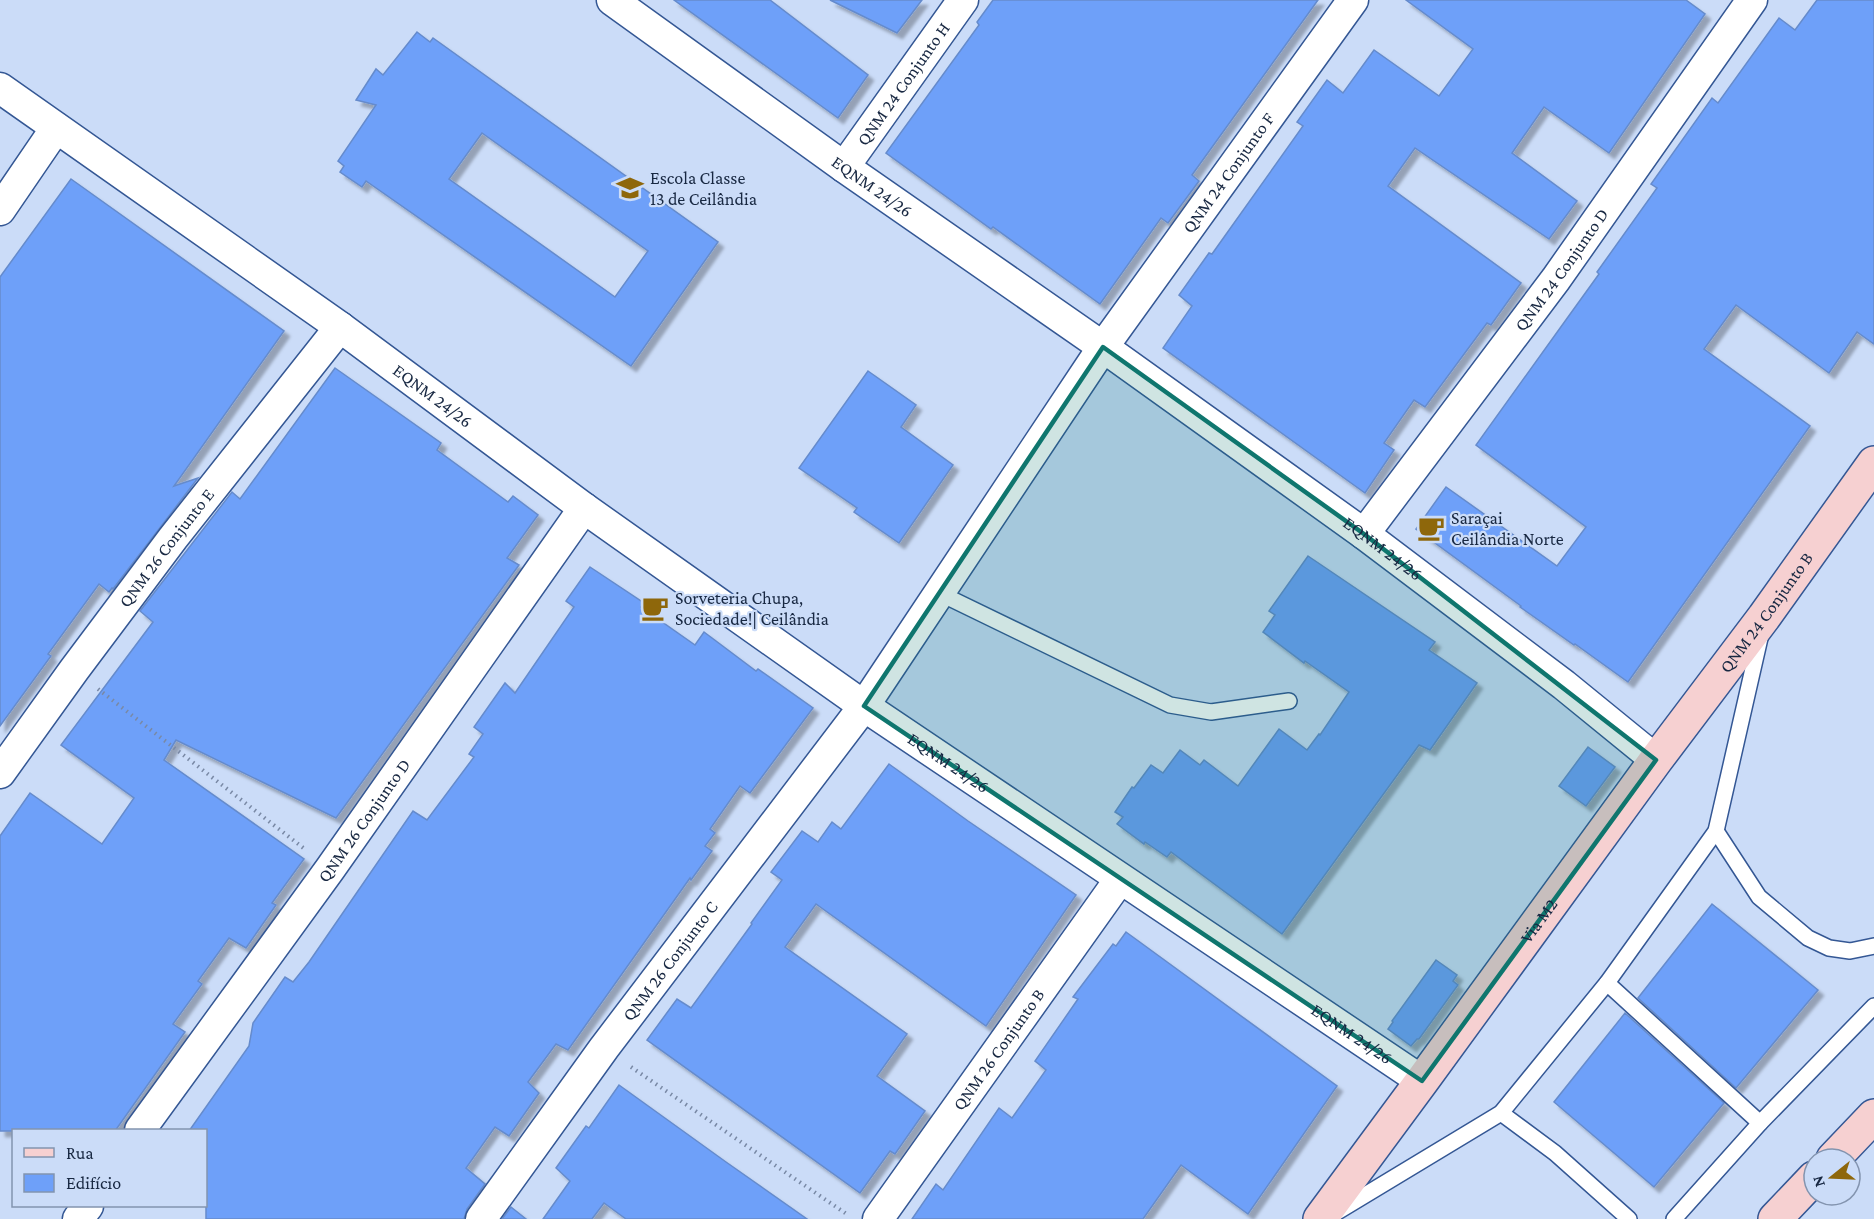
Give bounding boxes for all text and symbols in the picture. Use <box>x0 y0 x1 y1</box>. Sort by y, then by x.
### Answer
street label: QNM 24 Conjunto H <box>853 18 954 149</box>
street label: QNM 24 Conjunto F <box>1178 109 1278 237</box>
street label: EQNM 24/26 <box>828 152 916 221</box>
place label: Escola Classe 13 de Ceilândia <box>650 168 757 209</box>
school or university icon: Escola Classe 13 de Ceilândia <box>615 173 645 203</box>
street label: QNM 24 Conjunto D <box>1510 205 1612 335</box>
street label: EQNM 24/26 <box>389 360 476 432</box>
street label: QNM 26 Conjunto E <box>115 484 218 611</box>
place label: Saraçai Ceilândia Norte <box>1451 508 1564 549</box>
street label: EQNM 24/26 <box>1339 512 1426 584</box>
cafe icon: Saraçai Ceilândia Norte <box>1416 513 1446 543</box>
street label: QNM 24 Conjunto B <box>1716 548 1817 677</box>
place label: Sorveteria Chupa, Sociedade!| Ceilândia <box>675 588 829 629</box>
cafe icon: Sorveteria Chupa, Sociedade!| Ceilândia <box>640 593 670 623</box>
street label: EQNM 24/26 <box>904 728 993 797</box>
street label: QNM 26 Conjunto D <box>314 755 414 886</box>
street label: Via M2 <box>1516 895 1562 947</box>
street label: QNM 26 Conjunto C <box>618 897 722 1025</box>
street label: QNM 26 Conjunto B <box>949 985 1049 1114</box>
street label: EQNM 24/26 <box>1307 999 1396 1068</box>
legend <box>12 1129 207 1207</box>
text: Rua <box>66 1143 94 1163</box>
north arrow <box>1802 1147 1862 1207</box>
text: Edifício <box>66 1173 121 1193</box>
text: N <box>1808 1174 1828 1189</box>

